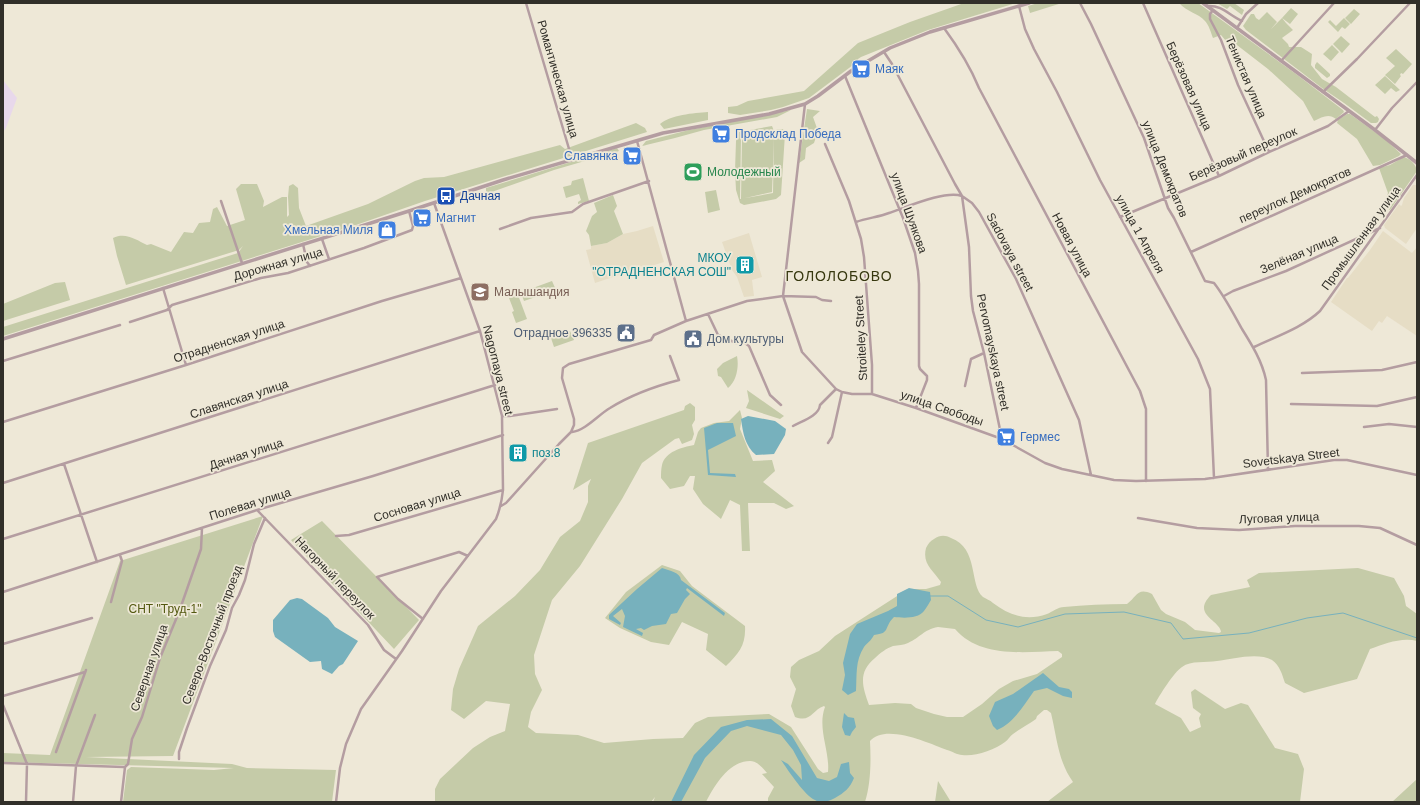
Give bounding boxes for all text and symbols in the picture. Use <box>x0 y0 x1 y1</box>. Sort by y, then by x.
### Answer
street label: Романтическая улица <box>534 19 582 140</box>
street label: Тенистая улица <box>1222 34 1270 120</box>
street label: Берёзовая улица <box>1163 39 1215 133</box>
supermarket icon: Маяк <box>850 58 872 80</box>
place label: Маяк <box>875 62 904 76</box>
street label: улица Демократов <box>1139 119 1191 219</box>
supermarket icon: Продсклад Победа <box>710 123 732 145</box>
street label: Берёзовый переулок <box>1187 124 1300 184</box>
place label: Продсклад Победа <box>735 127 842 141</box>
supermarket icon: Славянка <box>621 145 643 167</box>
place label: Славянка <box>564 149 618 163</box>
sports icon: Молодежный <box>682 161 704 183</box>
street label: переулок Демократов <box>1237 164 1353 226</box>
place label: Молодежный <box>707 165 781 179</box>
street label: улица Шуякова <box>888 171 930 255</box>
street label: Промышленная улица <box>1319 183 1404 293</box>
bus stop icon: Дачная <box>435 185 457 207</box>
place label: Дачная <box>460 189 501 203</box>
street label: улица 1 Апреля <box>1113 192 1167 276</box>
supermarket icon: Магнит <box>411 207 433 229</box>
street label: Sadovaya street <box>983 210 1037 294</box>
street label: Новая улица <box>1049 210 1095 280</box>
place label: Магнит <box>436 211 477 225</box>
shop icon: Хмельная Миля <box>376 219 398 241</box>
place label: Хмельная Миля <box>284 223 373 237</box>
street label: Зелёная улица <box>1258 231 1340 277</box>
street label: Дорожная улица <box>232 244 325 283</box>
place label: МКОУ "ОТРАДНЕНСКАЯ СОШ" <box>592 251 731 279</box>
building icon: МКОУ "ОТРАДНЕНСКАЯ СОШ" <box>734 254 756 276</box>
district label: ГОЛОЛОБОВО <box>785 268 893 284</box>
school or university icon: Малышандия <box>469 281 491 303</box>
place label: Малышандия <box>494 285 570 299</box>
street label: Pervomayskaya street <box>974 292 1012 412</box>
street label: Stroiteley Street <box>852 294 870 381</box>
street label: Отрадненская улица <box>172 316 287 366</box>
public building icon: Отрадное 396335 <box>615 322 637 344</box>
street label: Nagornaya street <box>480 324 516 417</box>
place label: Отрадное 396335 <box>513 326 612 340</box>
public building icon: Дом культуры <box>682 328 704 350</box>
place label: Дом культуры <box>707 332 784 346</box>
street label: Славянская улица <box>188 376 290 422</box>
street label: улица Свободы <box>899 387 985 429</box>
supermarket icon: Гермес <box>995 426 1017 448</box>
place label: Гермес <box>1020 430 1060 444</box>
street label: Дачная улица <box>207 435 285 473</box>
building icon: поз.8 <box>507 442 529 464</box>
street label: Sovetskaya Street <box>1242 445 1341 471</box>
place label: поз.8 <box>532 446 561 460</box>
street label: Полевая улица <box>208 485 293 523</box>
street label: Сосновая улица <box>372 485 463 525</box>
street label: Луговая улица <box>1239 510 1320 526</box>
street label: Нагорный переулок <box>292 534 379 623</box>
street label: Северо-Восточный проезд <box>179 563 245 707</box>
park label: СНТ "Труд-1" <box>129 602 201 616</box>
street label: Северная улица <box>128 622 171 713</box>

